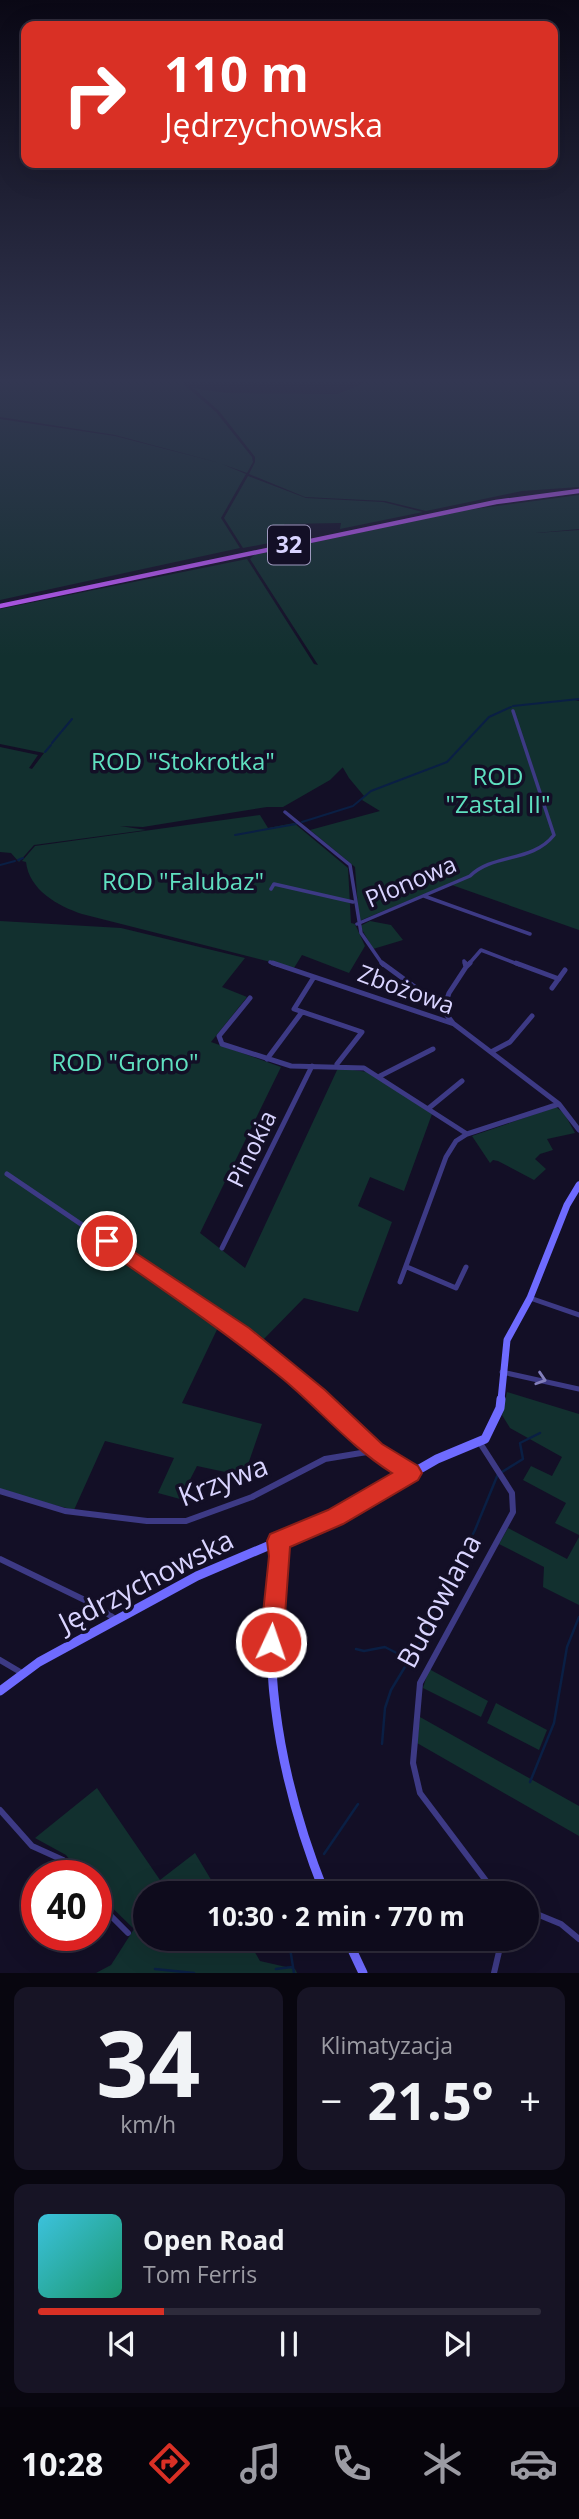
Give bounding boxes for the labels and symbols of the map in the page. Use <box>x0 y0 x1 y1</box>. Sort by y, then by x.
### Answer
road number: 32 <box>268 526 310 565</box>
park label: ROD "Stokrotka" <box>91 744 275 777</box>
park label: ROD "Zastal II" <box>445 759 551 820</box>
street label: Plonowa <box>360 847 461 915</box>
park label: ROD "Falubaz" <box>102 864 264 897</box>
street label: Zbożowa <box>354 956 459 1021</box>
park label: ROD "Grono" <box>51 1045 199 1078</box>
street label: Pinokia <box>218 1104 283 1192</box>
pin <box>77 1211 137 1271</box>
one-way arrow <box>534 1371 546 1385</box>
street label: Krzywa <box>172 1446 273 1514</box>
street label: Jędrzychowska <box>49 1520 240 1642</box>
street label: Budowlana <box>387 1527 489 1674</box>
position arrow <box>234 1605 308 1679</box>
speed limit sign: 40 <box>21 1860 112 1951</box>

